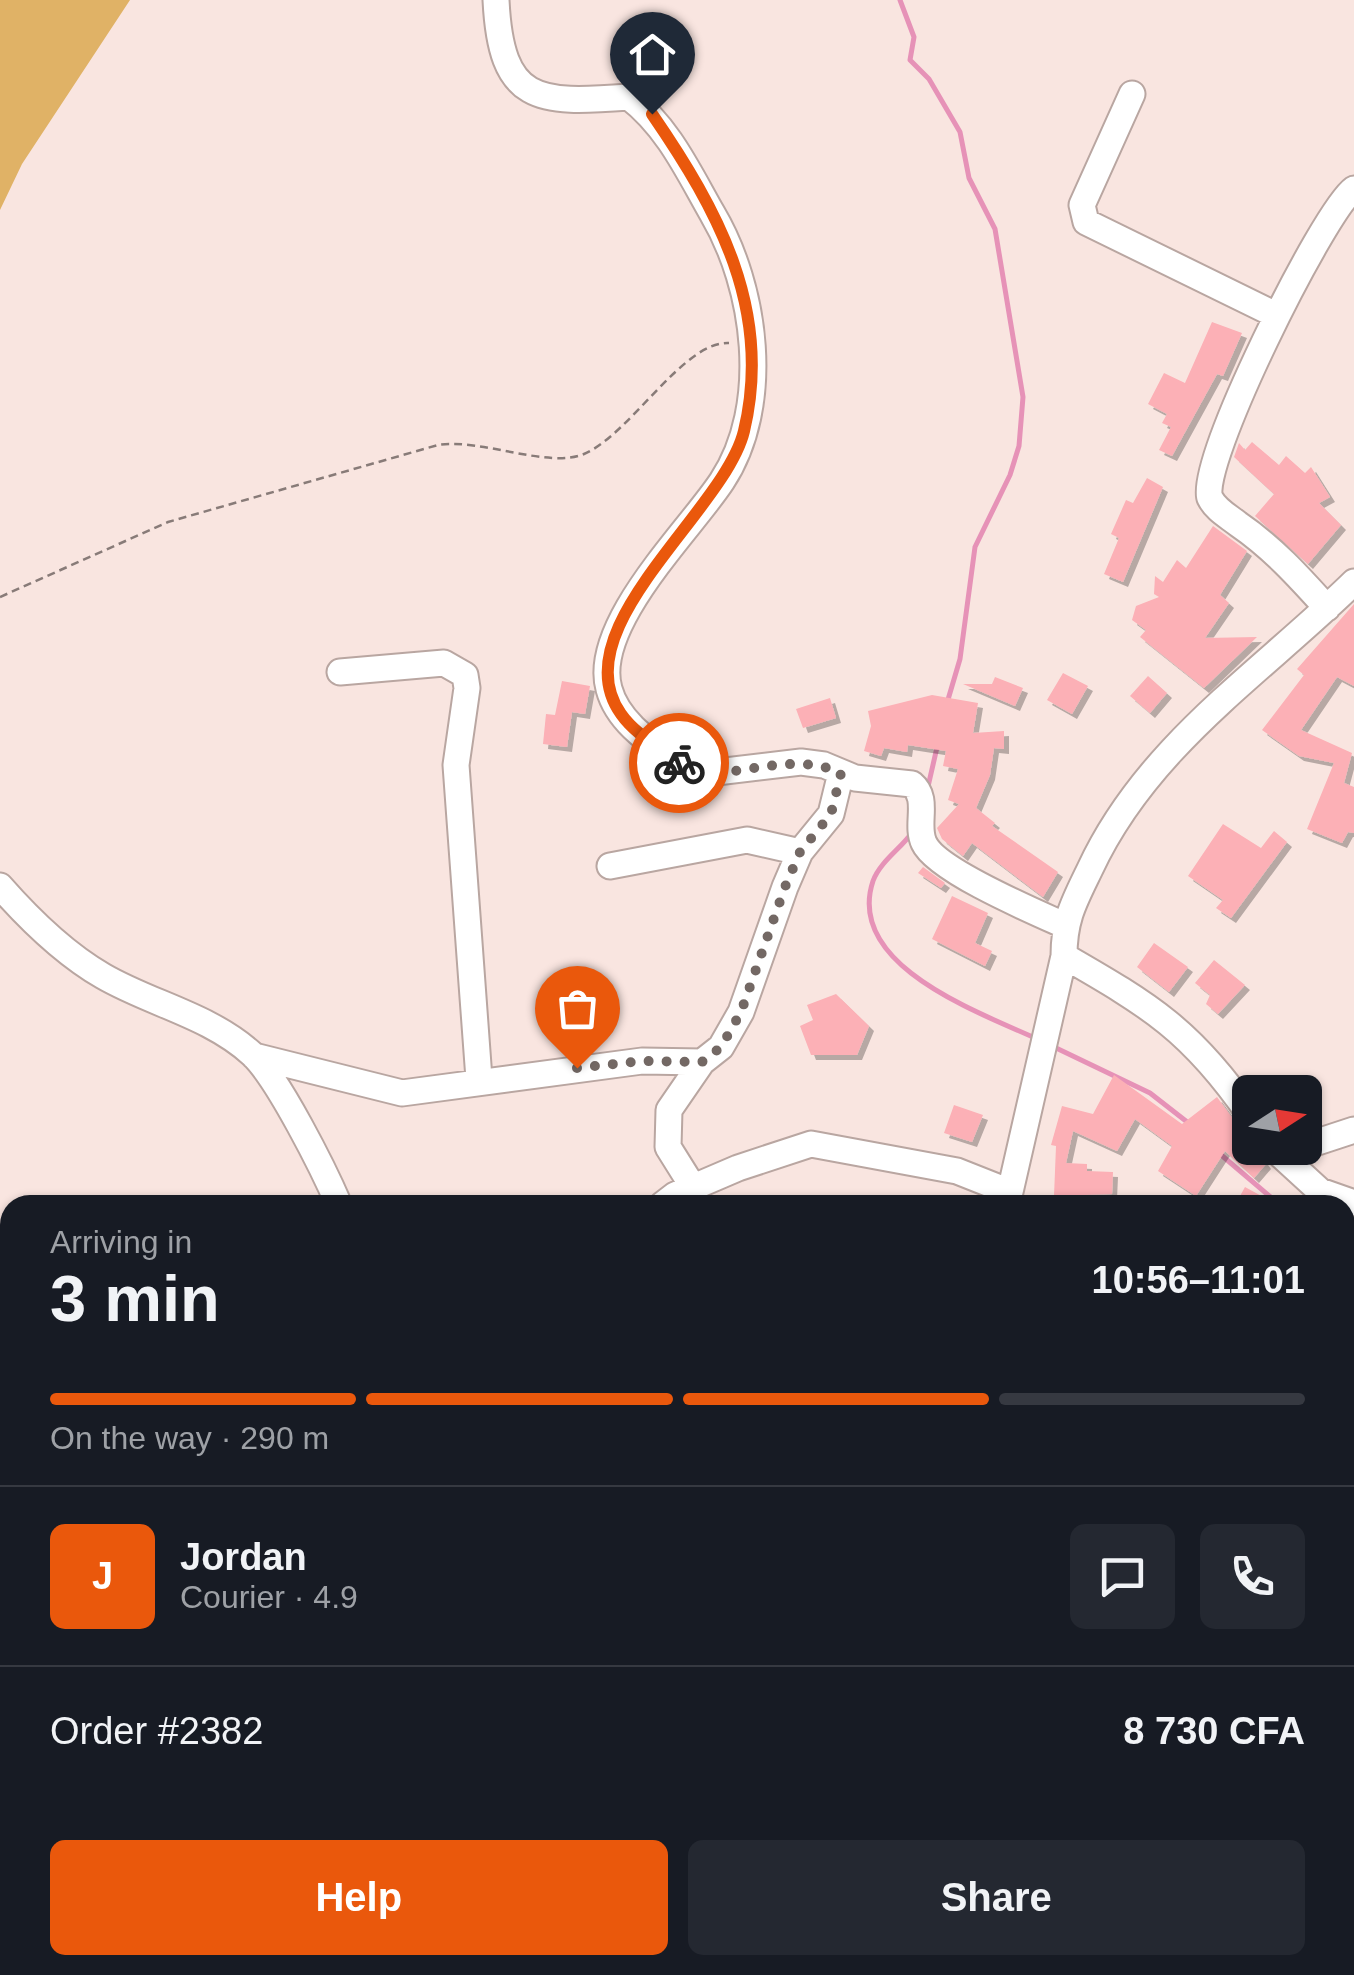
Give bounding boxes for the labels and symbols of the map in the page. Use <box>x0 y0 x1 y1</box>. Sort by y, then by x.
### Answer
pin <box>610 12 695 115</box>
courier <box>629 713 729 813</box>
pin <box>535 966 620 1069</box>
north arrow <box>1232 1075 1322 1165</box>

